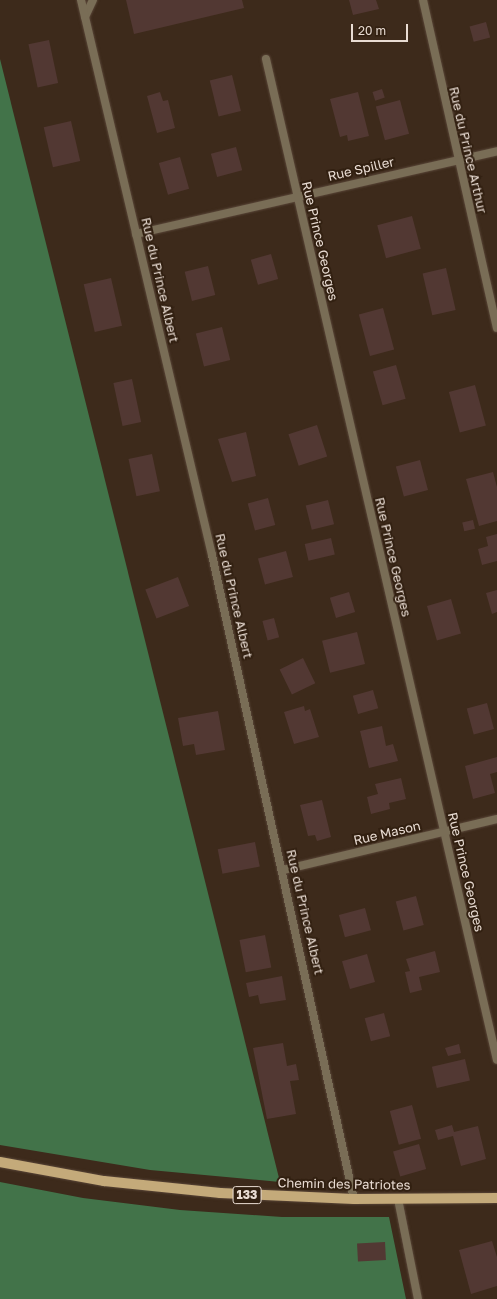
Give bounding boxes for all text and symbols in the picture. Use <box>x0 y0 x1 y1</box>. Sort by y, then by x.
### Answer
scale bar <box>353 16 410 42</box>
text: 20 m <box>358 23 386 38</box>
street label: Rue du Prince Arthur <box>446 85 490 215</box>
street label: Rue Spiller <box>326 154 396 184</box>
street label: Rue Prince Georges <box>299 180 341 302</box>
street label: Rue du Prince Albert <box>138 216 182 344</box>
street label: Rue Prince Georges <box>372 496 414 618</box>
street label: Rue du Prince Albert <box>212 532 256 660</box>
street label: Rue Prince Georges <box>445 811 487 933</box>
street label: Rue Mason <box>352 818 422 848</box>
street label: Rue du Prince Albert <box>283 848 327 976</box>
street label: Chemin des Patriotes <box>277 1175 411 1193</box>
road number: 133 <box>232 1185 262 1205</box>

